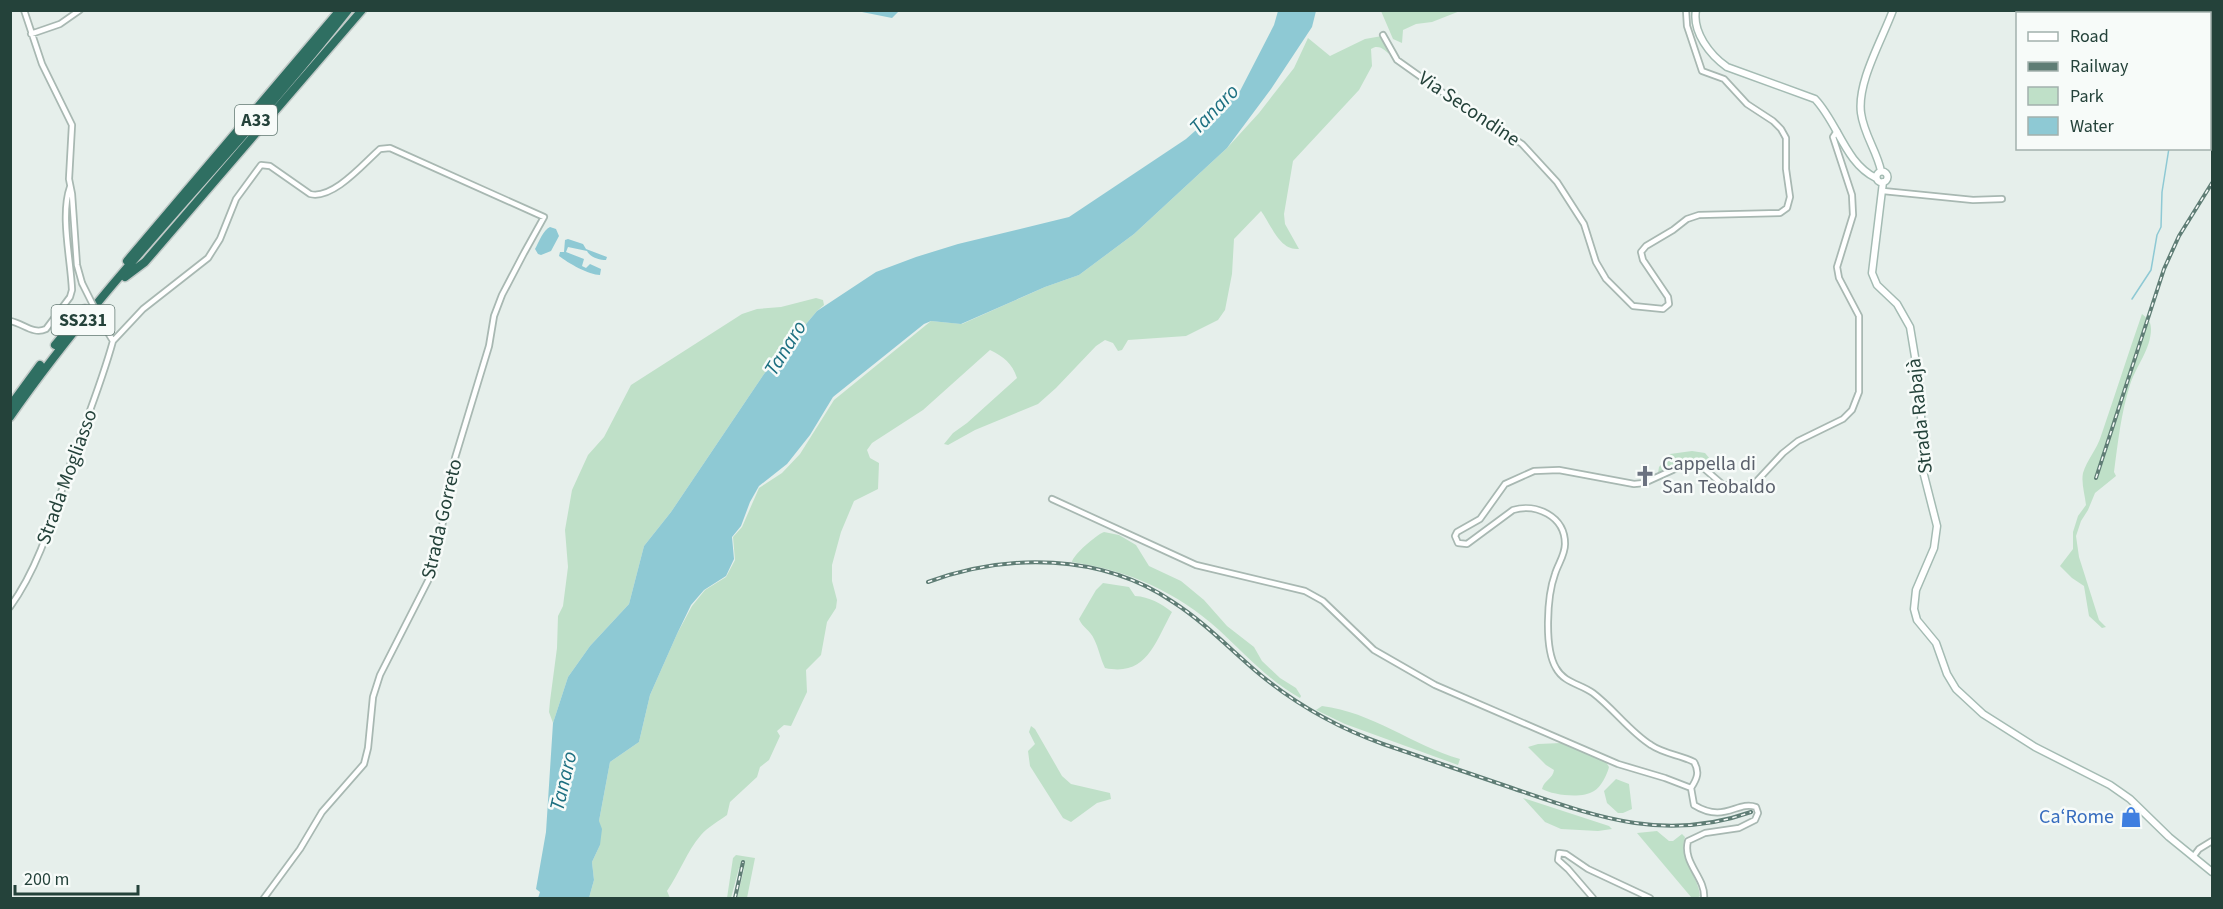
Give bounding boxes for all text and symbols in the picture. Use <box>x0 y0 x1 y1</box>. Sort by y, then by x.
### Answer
legend <box>2016 12 2211 150</box>
text: Road <box>2070 24 2109 49</box>
text: Railway <box>2070 54 2129 79</box>
street label: Via Secondine <box>1413 65 1525 153</box>
water label: Tanaro <box>1182 77 1246 141</box>
text: Park <box>2070 84 2104 109</box>
road number: A33 <box>235 105 277 135</box>
text: Water <box>2070 114 2114 139</box>
road number: SS231 <box>52 305 115 335</box>
water label: Tanaro <box>756 314 814 382</box>
street label: Strada Rabajà <box>1900 357 1940 475</box>
street label: Strada Mogliasso <box>30 406 104 548</box>
place label: Cappella di San Teobaldo <box>1662 450 1776 501</box>
street label: Strada Gorreto <box>415 456 469 582</box>
church icon: Cappella di San Teobaldo <box>1633 464 1657 488</box>
water label: Tanaro <box>542 748 584 814</box>
place label: Ca‘Rome <box>2039 803 2114 831</box>
shop icon: Ca‘Rome <box>2119 805 2143 829</box>
scale bar <box>15 858 138 896</box>
text: 200 m <box>24 867 69 892</box>

